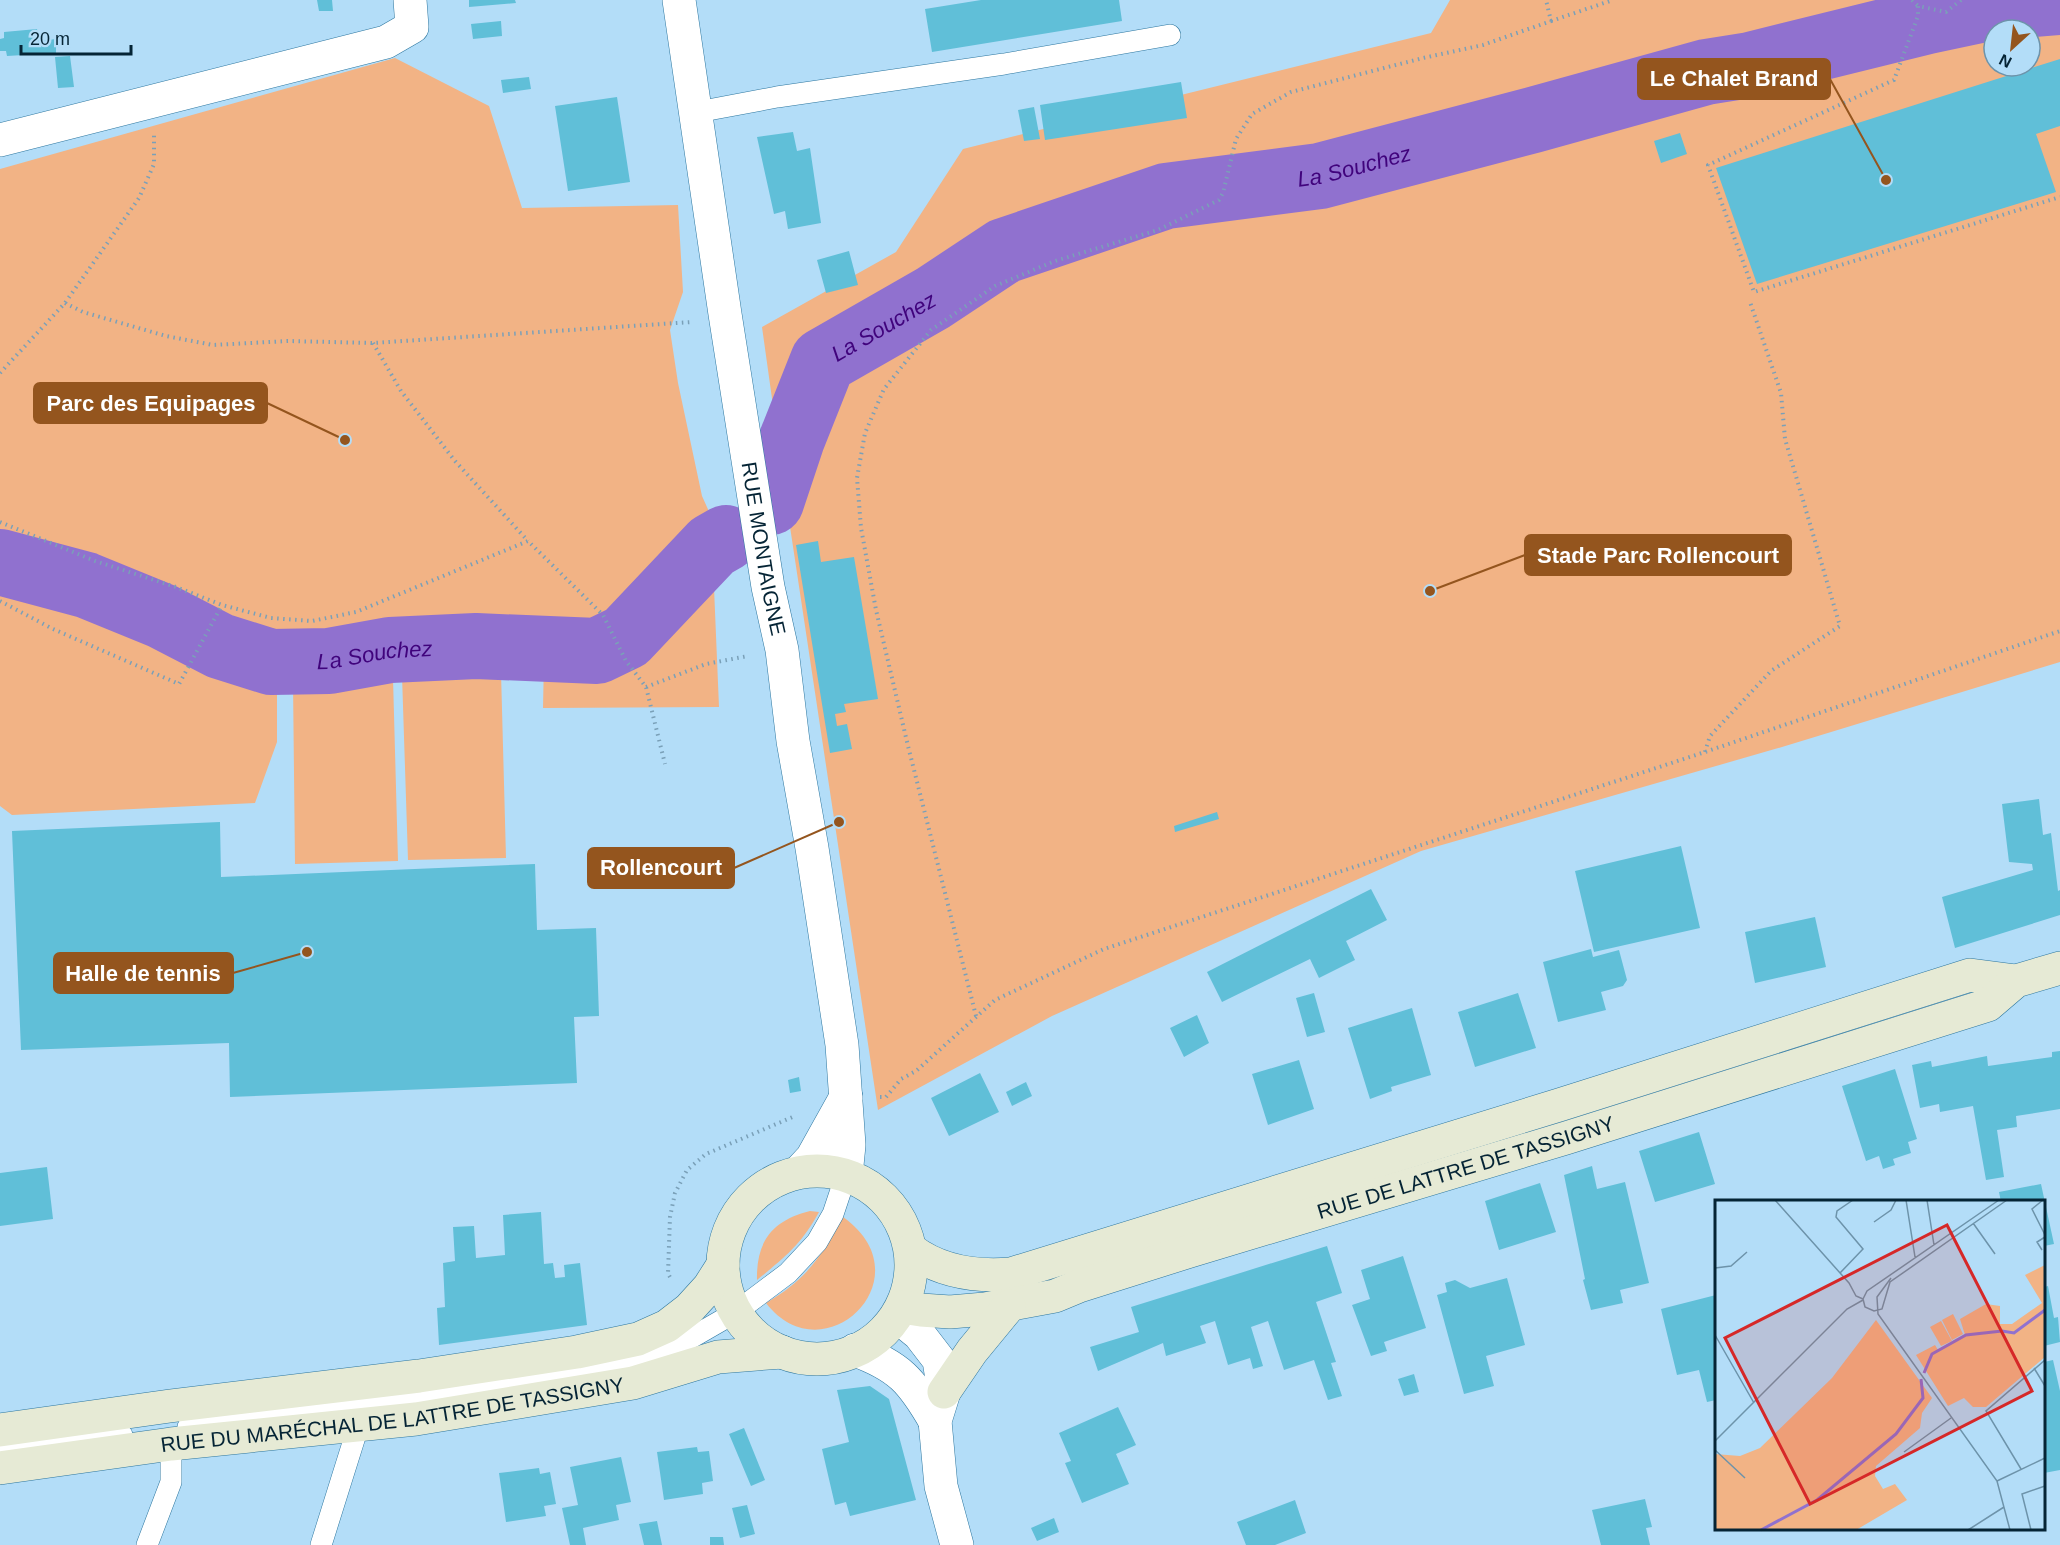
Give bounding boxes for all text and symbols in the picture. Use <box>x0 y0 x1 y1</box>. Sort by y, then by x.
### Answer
scale bar <box>21 18 130 56</box>
north arrow <box>1982 18 2042 78</box>
text: 20 m <box>30 29 70 49</box>
text: N <box>1996 51 2014 71</box>
callout: Le Chalet Brand <box>1638 59 1830 99</box>
text: Le Chalet Brand <box>1650 66 1818 91</box>
water label: La Souchez <box>1296 141 1414 192</box>
water label: La Souchez <box>827 287 940 367</box>
callout: Parc des Equipages <box>34 383 267 423</box>
text: Parc des Equipages <box>46 391 256 416</box>
street label: RUE MONTAIGNE <box>737 460 790 637</box>
callout: Stade Parc Rollencourt <box>1525 535 1791 575</box>
text: Stade Parc Rollencourt <box>1537 543 1780 568</box>
water label: La Souchez <box>317 636 433 674</box>
callout: Rollencourt <box>588 848 734 888</box>
text: Rollencourt <box>600 855 723 880</box>
callout: Halle de tennis <box>54 953 233 993</box>
text: Halle de tennis <box>65 961 221 986</box>
street label: RUE DE LATTRE DE TASSIGNY <box>1314 1112 1617 1223</box>
inset map <box>1715 1200 2045 1530</box>
street label: RUE DU MARÉCHAL DE LATTRE DE TASSIGNY <box>159 1373 626 1456</box>

